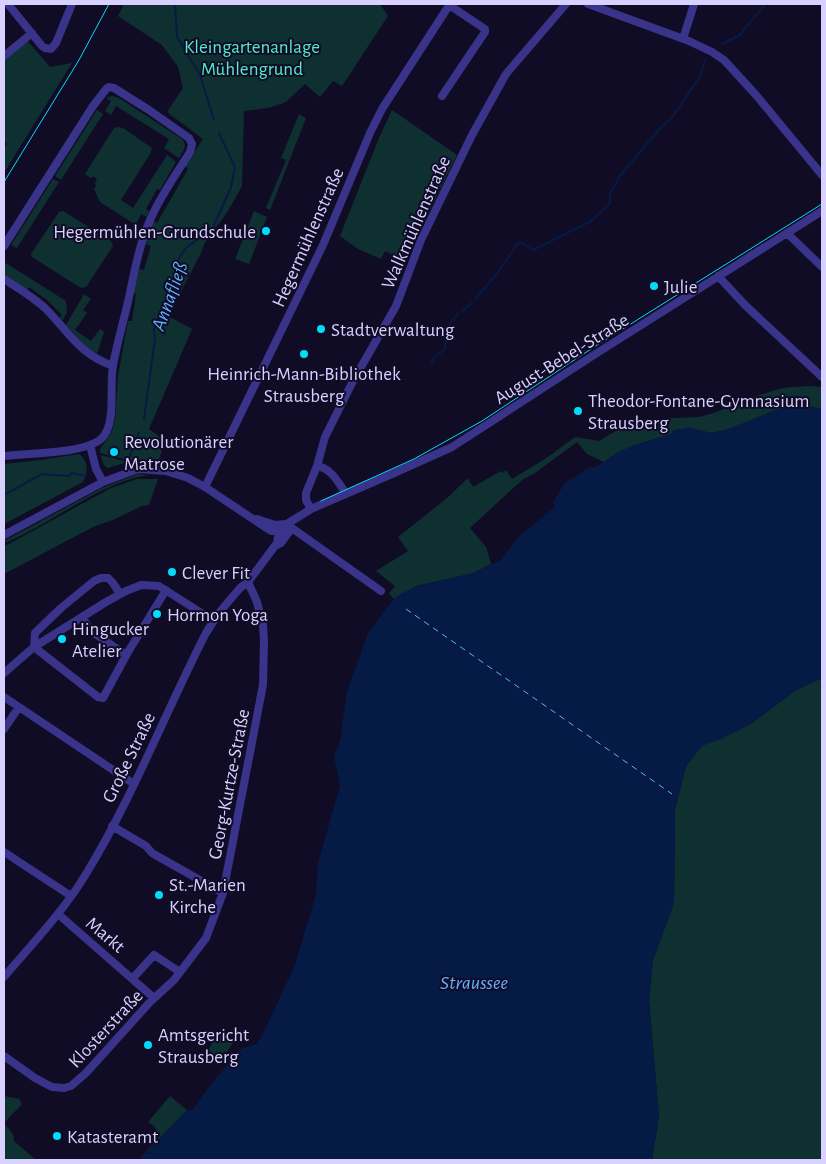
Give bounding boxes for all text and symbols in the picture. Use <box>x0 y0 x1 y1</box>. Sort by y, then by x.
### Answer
park label: Kleingartenanlage Mühlengrund <box>184 38 320 79</box>
street label: Walkmühlenstraße <box>379 153 454 292</box>
street label: Hegermühlenstraße <box>269 165 348 310</box>
place label: Hegermühlen-Grundschule <box>53 223 256 242</box>
marker: Hegermühlen-Grundschule <box>260 225 272 237</box>
water label: Annafließ <box>148 259 192 334</box>
place label: Julie <box>664 278 697 297</box>
marker: Julie <box>648 280 660 292</box>
street label: August-Bebel-Straße <box>491 310 632 408</box>
place label: Stadtverwaltung <box>331 321 455 340</box>
marker: Stadtverwaltung <box>315 323 327 335</box>
marker: Heinrich-Mann-Bibliothek Strausberg <box>298 348 310 360</box>
place label: Heinrich-Mann-Bibliothek Strausberg <box>207 365 401 406</box>
place label: Theodor-Fontane-Gymnasium Strausberg <box>588 392 809 433</box>
marker: Theodor-Fontane-Gymnasium Strausberg <box>572 405 584 417</box>
place label: Revolutionärer Matrose <box>124 433 233 474</box>
marker: Revolutionärer Matrose <box>108 446 120 458</box>
place label: Clever Fit <box>182 564 250 583</box>
marker: Clever Fit <box>166 566 178 578</box>
place label: Hormon Yoga <box>167 606 268 625</box>
marker: Hormon Yoga <box>151 608 163 620</box>
place label: Hingucker Atelier <box>72 620 149 661</box>
marker: Hingucker Atelier <box>56 633 68 645</box>
street label: Georg-Kurtze-Straße <box>206 708 253 861</box>
street label: Große Straße <box>99 710 159 806</box>
place label: St.-Marien Kirche <box>169 876 246 917</box>
marker: St.-Marien Kirche <box>153 889 165 901</box>
street label: Markt <box>82 914 128 957</box>
water label: Straussee <box>440 973 508 993</box>
street label: Klosterstraße <box>65 986 147 1072</box>
place label: Amtsgericht Strausberg <box>158 1026 249 1067</box>
marker: Amtsgericht Strausberg <box>142 1039 154 1051</box>
place label: Katasteramt <box>67 1128 158 1147</box>
marker: Katasteramt <box>51 1130 63 1142</box>

